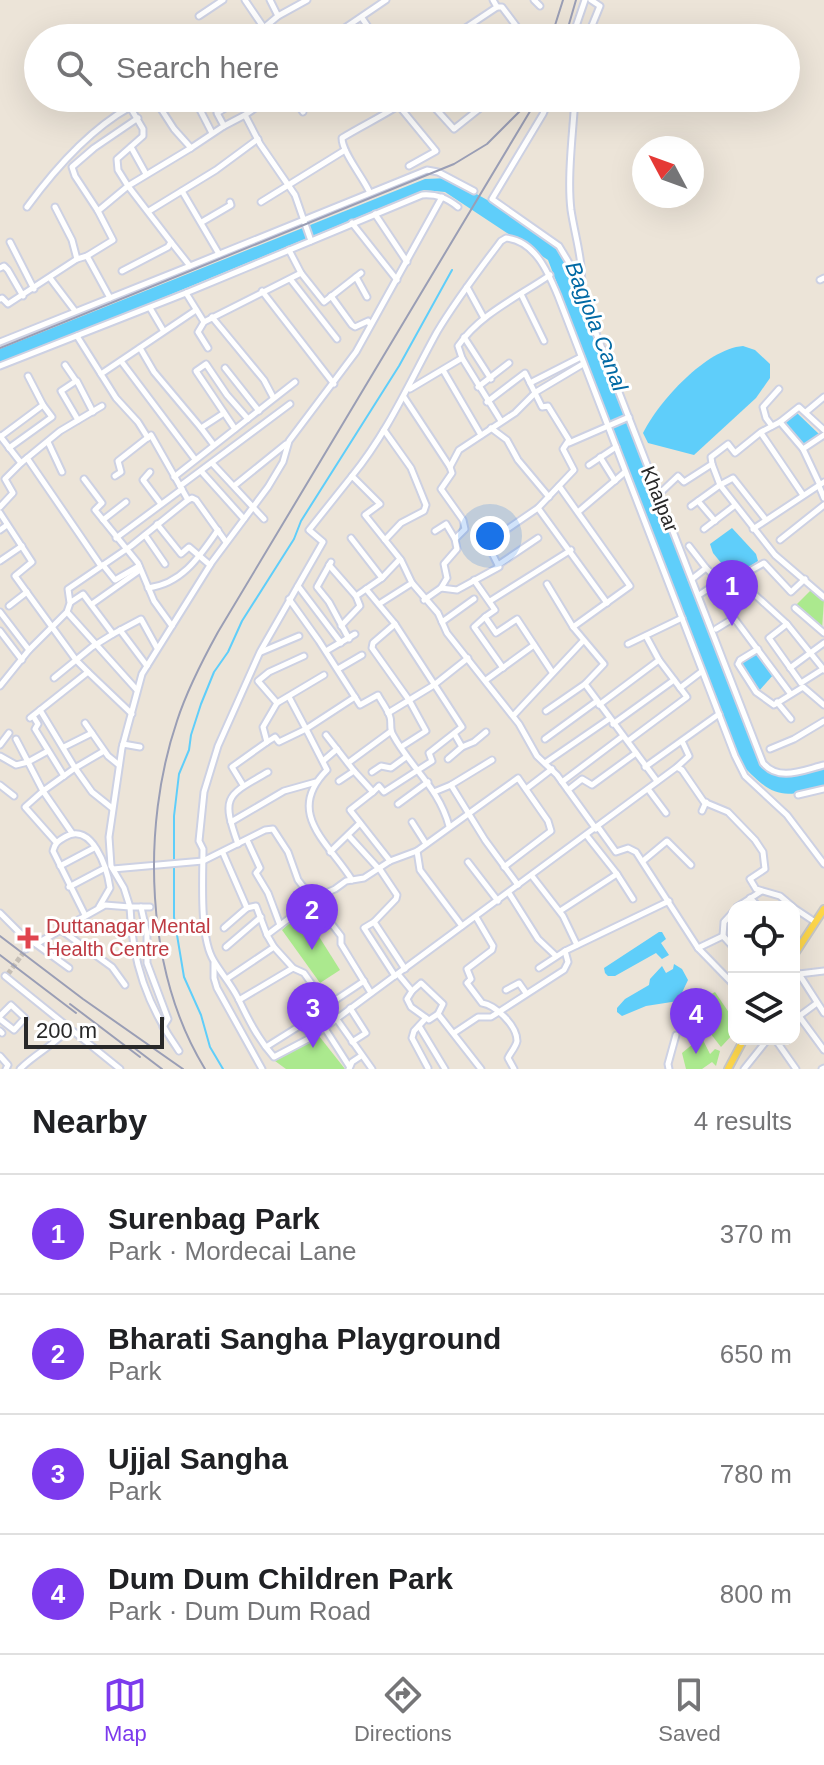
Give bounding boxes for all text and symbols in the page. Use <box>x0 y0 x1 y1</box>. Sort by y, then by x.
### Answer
search box <box>24 24 800 112</box>
icon: search <box>52 46 96 90</box>
text: Search here <box>116 51 279 84</box>
north arrow <box>632 136 704 208</box>
water label: Bagjola Canal <box>560 258 633 396</box>
street label: Khalpar <box>637 463 683 535</box>
your location <box>470 516 510 556</box>
pin: 1 <box>706 560 758 626</box>
pin: 2 <box>286 884 338 950</box>
map controls <box>728 901 800 1045</box>
button: locate <box>728 901 800 973</box>
place label: Duttanagar Mental Health Centre <box>46 915 211 960</box>
marker: Duttanagar Mental Health Centre <box>17 927 39 949</box>
button: layers <box>728 973 800 1045</box>
pin: 3 <box>287 982 339 1048</box>
pin: 4 <box>670 988 722 1054</box>
scale bar <box>24 1013 164 1049</box>
text: 200 m <box>36 1018 97 1043</box>
text: Nearby <box>32 1102 147 1140</box>
text: 4 results <box>694 1106 792 1136</box>
text: Surenbag Park <box>108 1202 320 1235</box>
text: 1 <box>51 1219 65 1249</box>
text: 370 m <box>720 1219 792 1249</box>
text: Park · Mordecai Lane <box>108 1236 357 1266</box>
text: Bharati Sangha Playground <box>108 1322 501 1355</box>
text: 2 <box>51 1339 65 1369</box>
text: 650 m <box>720 1339 792 1369</box>
text: Park <box>108 1356 161 1386</box>
text: Ujjal Sangha <box>108 1442 288 1475</box>
text: 3 <box>51 1459 65 1489</box>
text: 780 m <box>720 1459 792 1489</box>
text: Park <box>108 1476 161 1506</box>
text: Dum Dum Children Park <box>108 1562 453 1595</box>
text: 4 <box>51 1579 65 1609</box>
text: 800 m <box>720 1579 792 1609</box>
text: Park · Dum Dum Road <box>108 1596 371 1626</box>
tab: Map <box>103 1673 147 1747</box>
tab: Directions <box>354 1673 452 1747</box>
tab: Saved <box>658 1673 721 1747</box>

